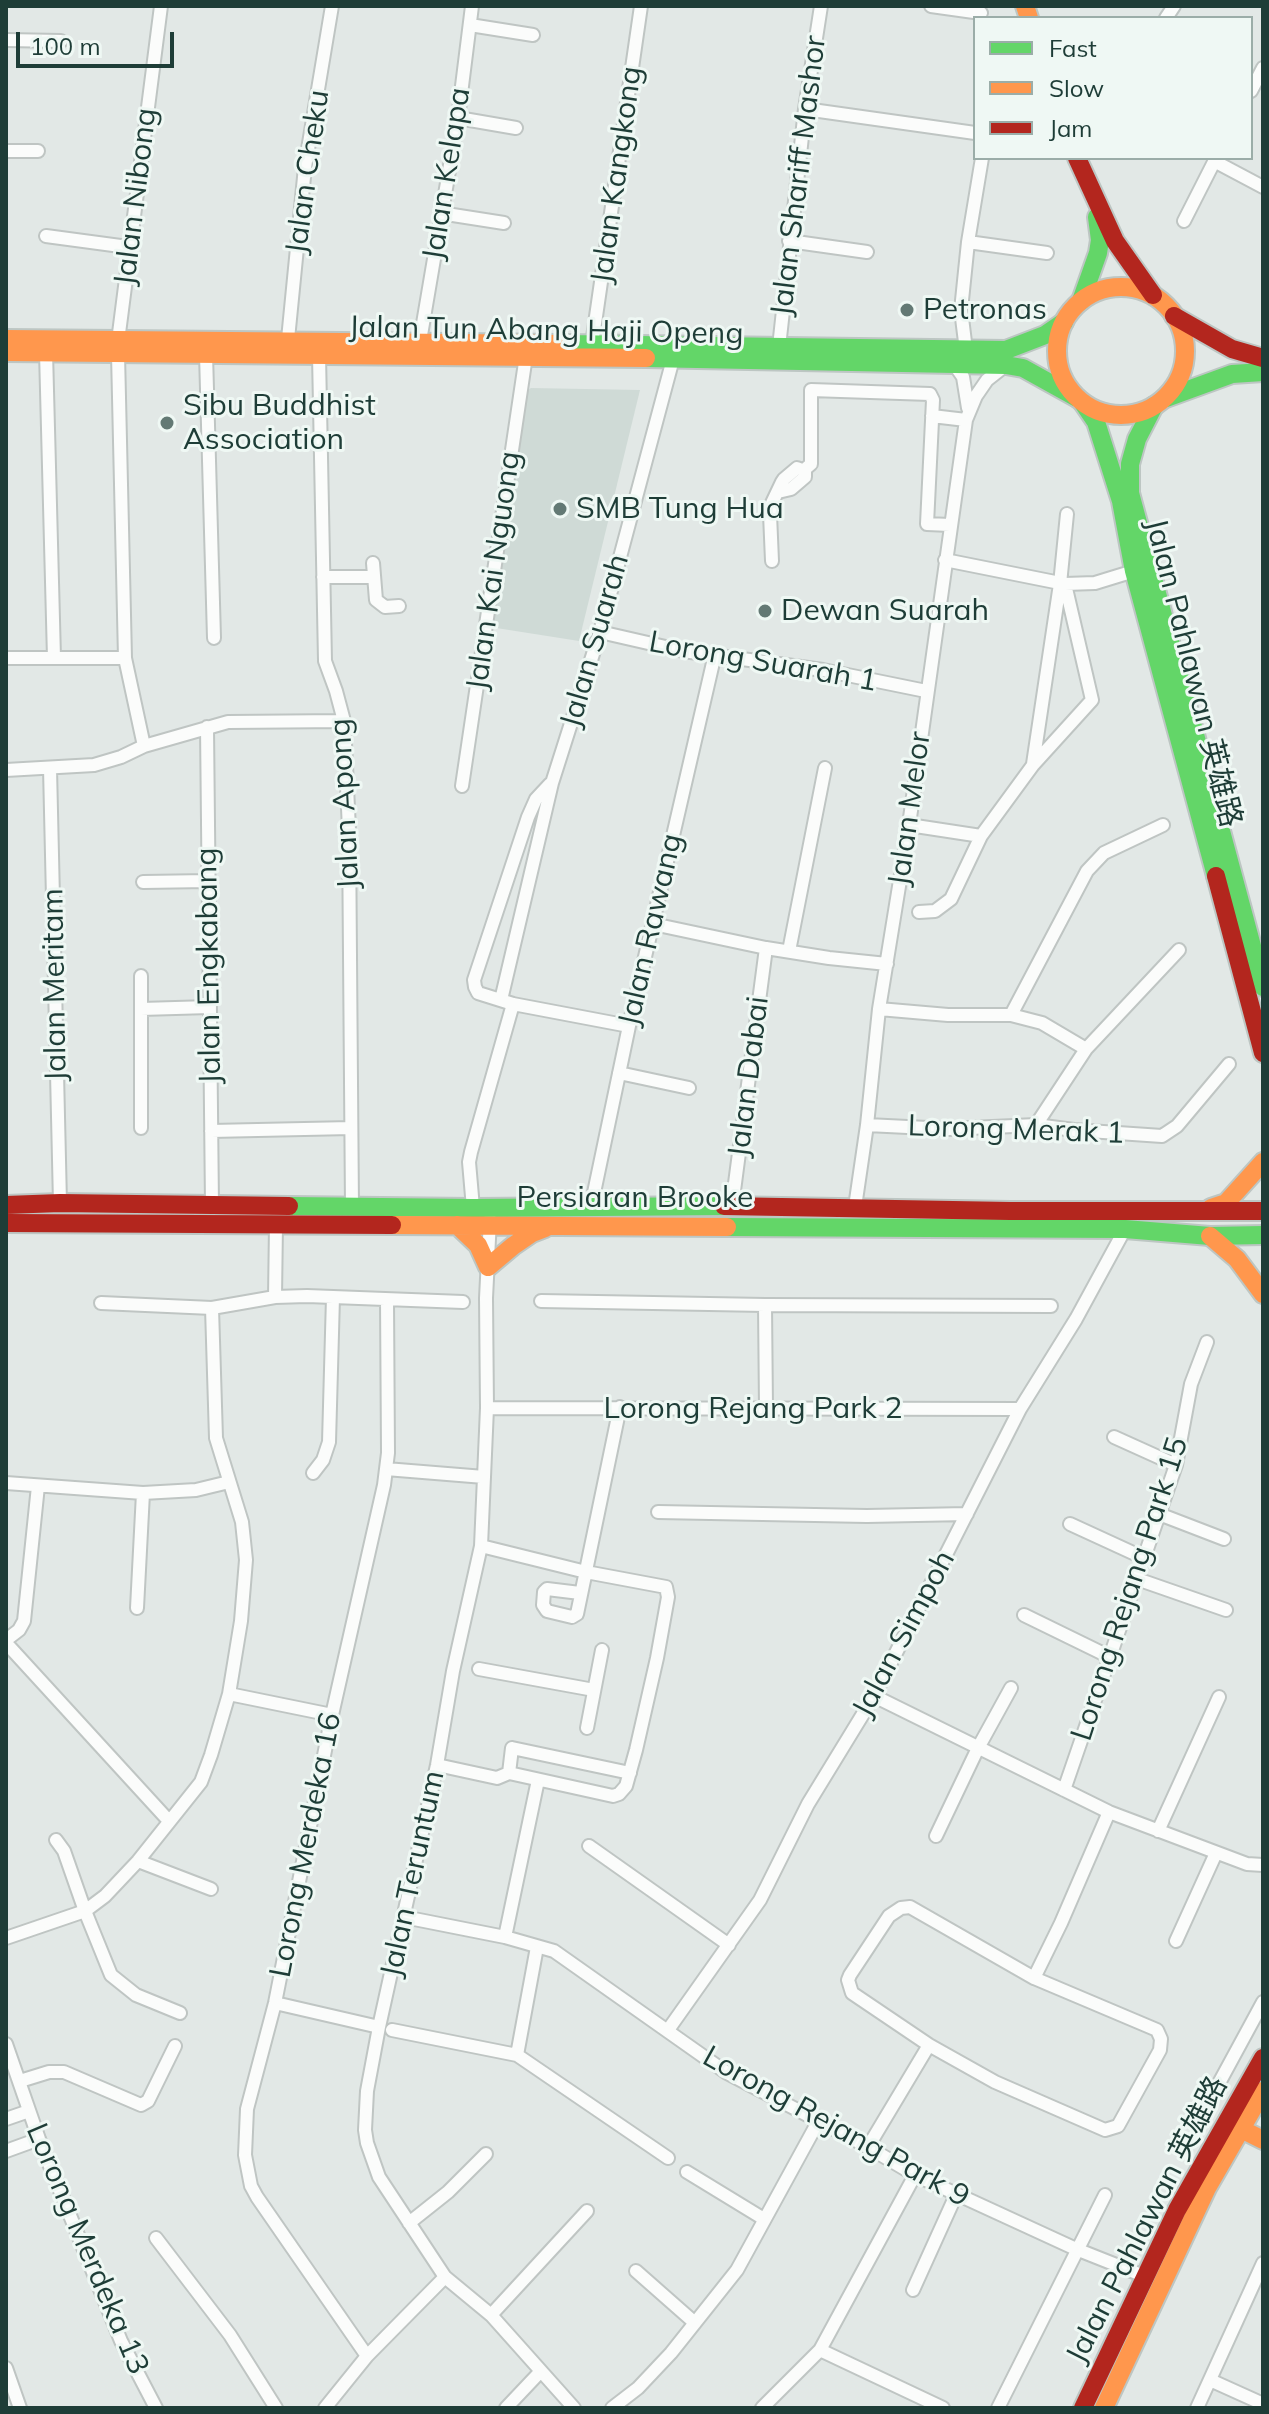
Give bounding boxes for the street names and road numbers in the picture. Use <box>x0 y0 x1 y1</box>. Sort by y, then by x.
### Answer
street label: Jalan Shariff Mashor <box>764 34 834 318</box>
street label: Jalan Kangkong <box>584 64 650 286</box>
street label: Jalan Kelapa <box>416 85 478 263</box>
street label: Jalan Cheku <box>279 88 337 256</box>
street label: Jalan Nibong <box>107 106 165 288</box>
street label: Jalan Tun Abang Haji Openg <box>348 310 744 352</box>
street label: Jalan Kai Nguong <box>459 449 529 693</box>
street label: Jalan Pahlawan 英雄路 <box>1137 515 1249 831</box>
street label: Jalan Suarah <box>553 550 637 732</box>
street label: Lorong Suarah 1 <box>646 624 880 700</box>
street label: Jalan Apong <box>323 718 367 890</box>
street label: Jalan Melor <box>881 729 939 889</box>
street label: Jalan Rawang <box>611 830 691 1030</box>
street label: Jalan Engkabang <box>189 847 229 1085</box>
street label: Jalan Meritam <box>35 888 75 1082</box>
street label: Jalan Dabai <box>721 994 777 1160</box>
street label: Lorong Merak 1 <box>907 1108 1125 1152</box>
street label: Persiaran Brooke <box>517 1180 753 1216</box>
street label: Lorong Rejang Park 2 <box>603 1391 903 1427</box>
street label: Lorong Rejang Park 15 <box>1064 1433 1196 1745</box>
street label: Jalan Simpoh <box>845 1545 963 1723</box>
street label: Lorong Merdeka 16 <box>263 1710 349 1980</box>
street label: Jalan Teruntum <box>374 1767 452 1981</box>
street label: Lorong Rejang Park 9 <box>697 2039 975 2215</box>
street label: Jalan Pahlawan 英雄路 <box>1059 2071 1235 2369</box>
street label: Lorong Merdeka 13 <box>18 2118 156 2380</box>

